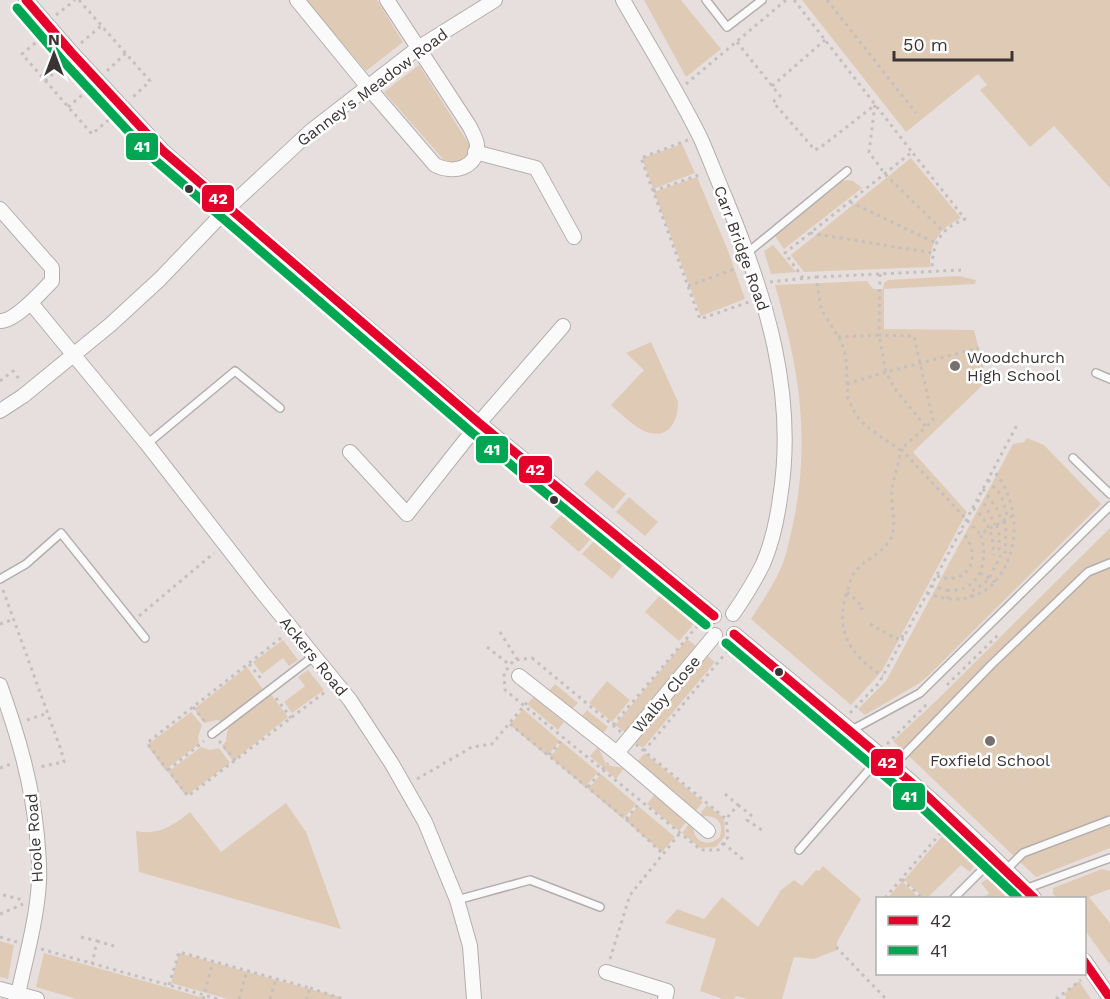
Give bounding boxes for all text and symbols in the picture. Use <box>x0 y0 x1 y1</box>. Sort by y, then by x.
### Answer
north arrow <box>24 24 84 84</box>
scale bar <box>894 24 1012 62</box>
street label: Ganney's Meadow Road <box>293 25 451 150</box>
text: N <box>48 30 60 49</box>
text: 50 m <box>903 34 948 55</box>
line badge: 41 <box>125 132 159 161</box>
text: 41 <box>134 137 150 156</box>
unlabelled marker <box>183 183 195 195</box>
street label: Carr Bridge Road <box>710 183 773 313</box>
line badge: 42 <box>201 184 235 213</box>
text: 42 <box>208 189 228 208</box>
place label: Woodchurch High School <box>967 348 1065 385</box>
marker: Woodchurch High School <box>948 359 962 373</box>
line badge: 41 <box>475 435 509 464</box>
text: 41 <box>484 440 500 459</box>
line badge: 42 <box>518 455 553 484</box>
text: 42 <box>525 460 545 479</box>
unlabelled marker <box>548 494 560 506</box>
street label: Ackers Road <box>276 613 351 700</box>
street label: Walby Close <box>629 652 704 737</box>
unlabelled marker <box>773 666 785 678</box>
marker: Foxfield School <box>983 734 997 748</box>
line badge: 42 <box>870 748 904 777</box>
place label: Foxfield School <box>930 751 1050 770</box>
text: 42 <box>877 753 897 772</box>
line badge: 41 <box>892 782 926 811</box>
text: 41 <box>901 787 917 806</box>
street label: Hoole Road <box>22 793 47 883</box>
legend <box>876 897 1086 975</box>
text: 42 <box>930 910 952 931</box>
text: 41 <box>930 940 948 961</box>

